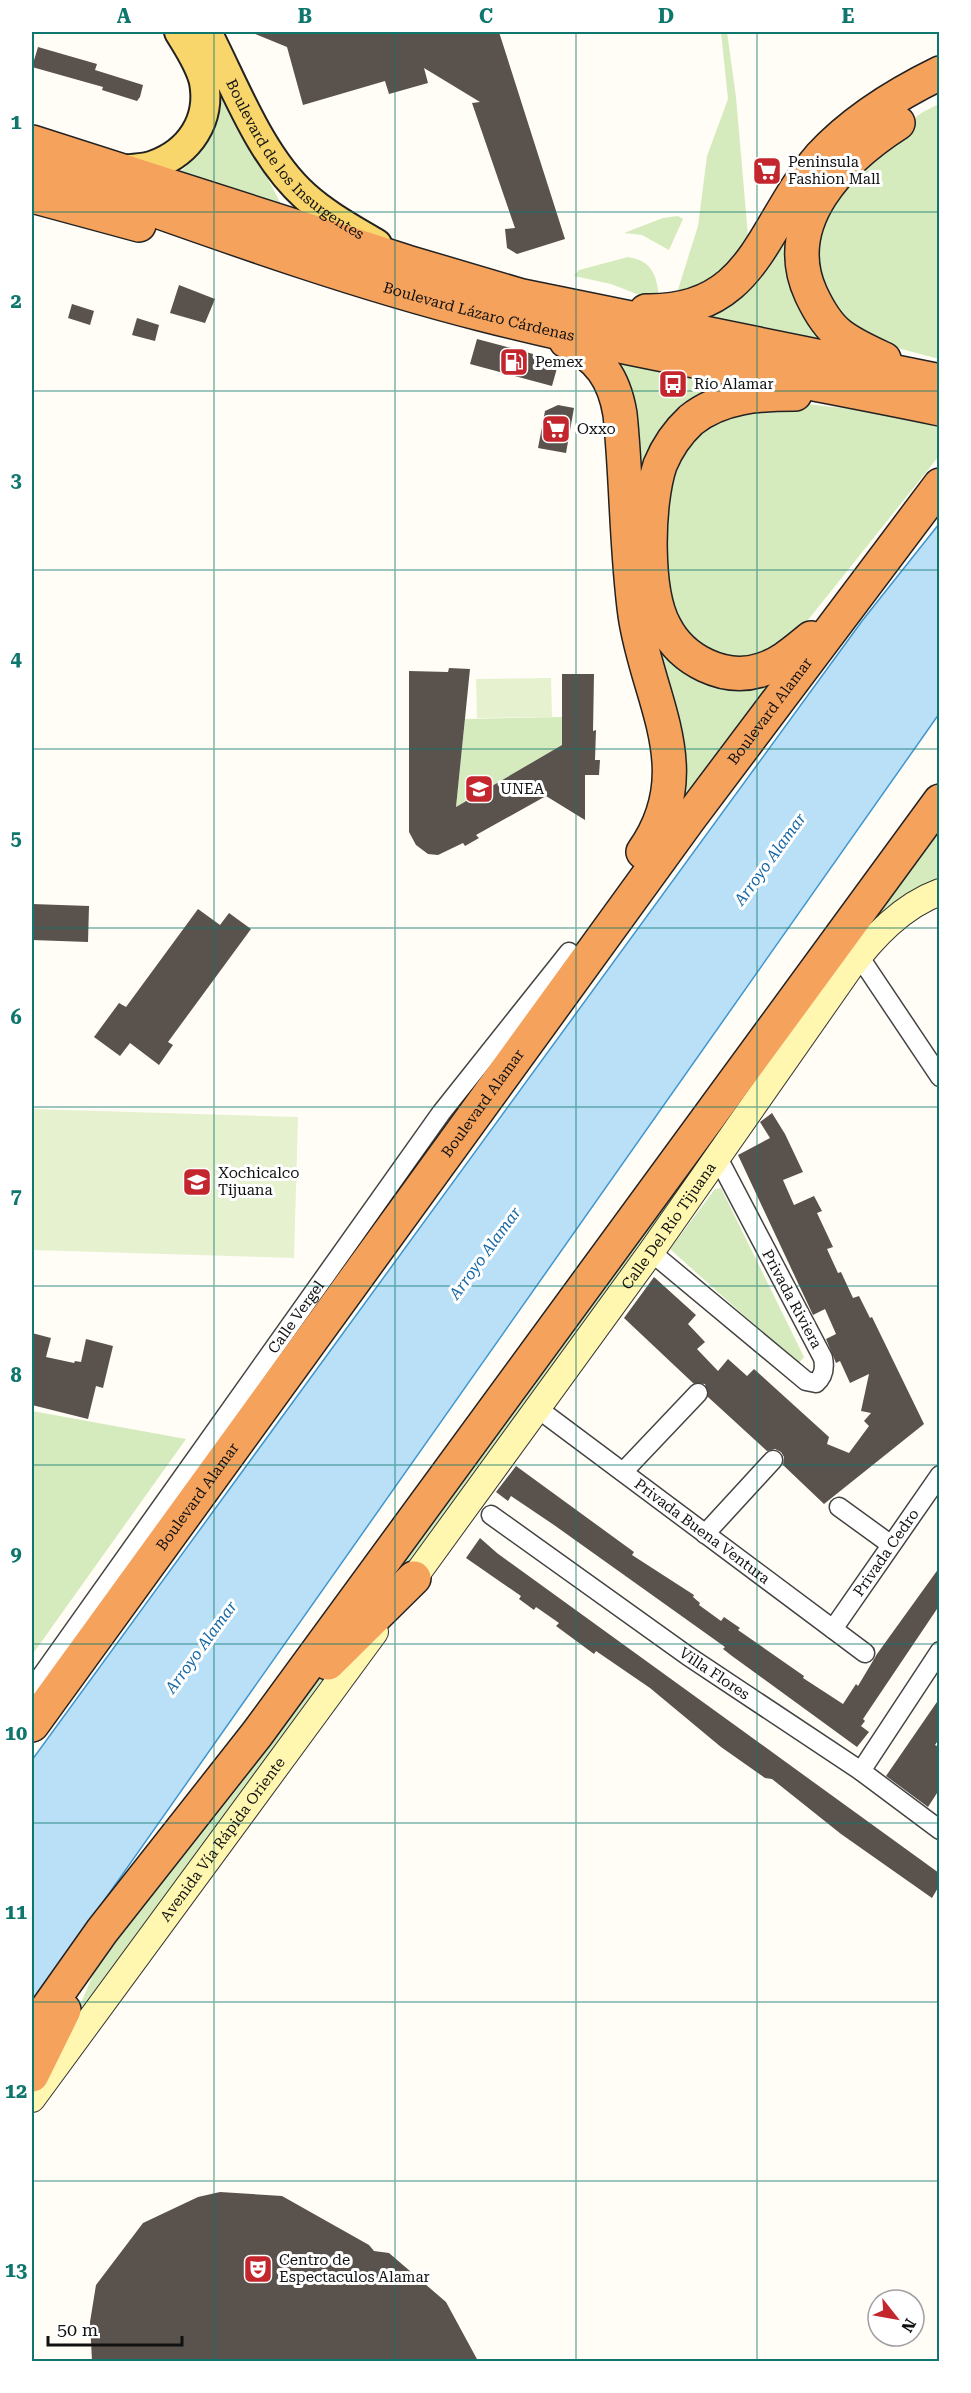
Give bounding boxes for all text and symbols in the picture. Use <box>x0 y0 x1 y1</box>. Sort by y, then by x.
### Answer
text: A <box>117 4 132 28</box>
text: B <box>298 4 312 28</box>
text: C <box>479 4 493 28</box>
text: D <box>658 4 674 28</box>
text: E <box>842 4 855 28</box>
street label: Boulevard de los Insurgentes <box>222 76 367 243</box>
text: 1 <box>10 110 22 134</box>
place label: Peninsula Fashion Mall <box>788 153 881 188</box>
supermarket icon: Peninsula Fashion Mall <box>751 155 783 187</box>
street label: Boulevard Lázaro Cárdenas <box>381 278 576 345</box>
text: 2 <box>10 289 22 313</box>
fuel station icon: Pemex <box>498 346 530 378</box>
place label: Pemex <box>535 353 583 371</box>
bus stop icon: Río Alamar <box>657 368 689 400</box>
place label: Río Alamar <box>694 375 774 393</box>
supermarket icon: Oxxo <box>540 413 572 445</box>
place label: Oxxo <box>577 420 616 438</box>
text: 3 <box>10 468 22 492</box>
text: 4 <box>10 647 22 671</box>
street label: Boulevard Alamar <box>724 654 816 768</box>
school or university icon: UNEA <box>463 773 495 805</box>
place label: UNEA <box>500 780 545 798</box>
water label: Arroyo Alamar <box>730 809 810 910</box>
text: 5 <box>10 826 22 850</box>
text: 6 <box>10 1005 22 1029</box>
street label: Boulevard Alamar <box>438 1046 528 1161</box>
street label: Calle Del Río Tijuana <box>618 1159 720 1293</box>
place label: Xochicalco Tijuana <box>218 1164 299 1199</box>
school or university icon: Xochicalco Tijuana <box>181 1166 213 1198</box>
text: 7 <box>10 1184 22 1208</box>
water label: Arroyo Alamar <box>445 1203 525 1304</box>
street label: Privada Riviera <box>758 1246 826 1352</box>
street label: Calle Vergel <box>264 1277 328 1357</box>
text: 8 <box>10 1363 22 1387</box>
street label: Boulevard Alamar <box>152 1439 243 1554</box>
street label: Privada Buena Ventura <box>631 1475 773 1588</box>
street label: Privada Cedro <box>849 1505 923 1600</box>
text: 9 <box>10 1542 22 1566</box>
water label: Arroyo Alamar <box>161 1597 241 1698</box>
street label: Villa Flores <box>676 1644 753 1703</box>
text: 10 <box>5 1721 27 1745</box>
street label: Avenida Vía Rápida Oriente <box>156 1754 289 1925</box>
text: 11 <box>5 1900 27 1924</box>
text: 12 <box>5 2079 27 2103</box>
place label: Centro de Espectaculos Alamar <box>279 2251 430 2286</box>
theatre icon: Centro de Espectaculos Alamar <box>242 2253 274 2285</box>
text: 13 <box>5 2258 27 2282</box>
north arrow <box>866 2288 926 2348</box>
scale bar <box>48 2309 182 2347</box>
text: N <box>897 2315 920 2336</box>
text: 50 m <box>57 2319 98 2340</box>

